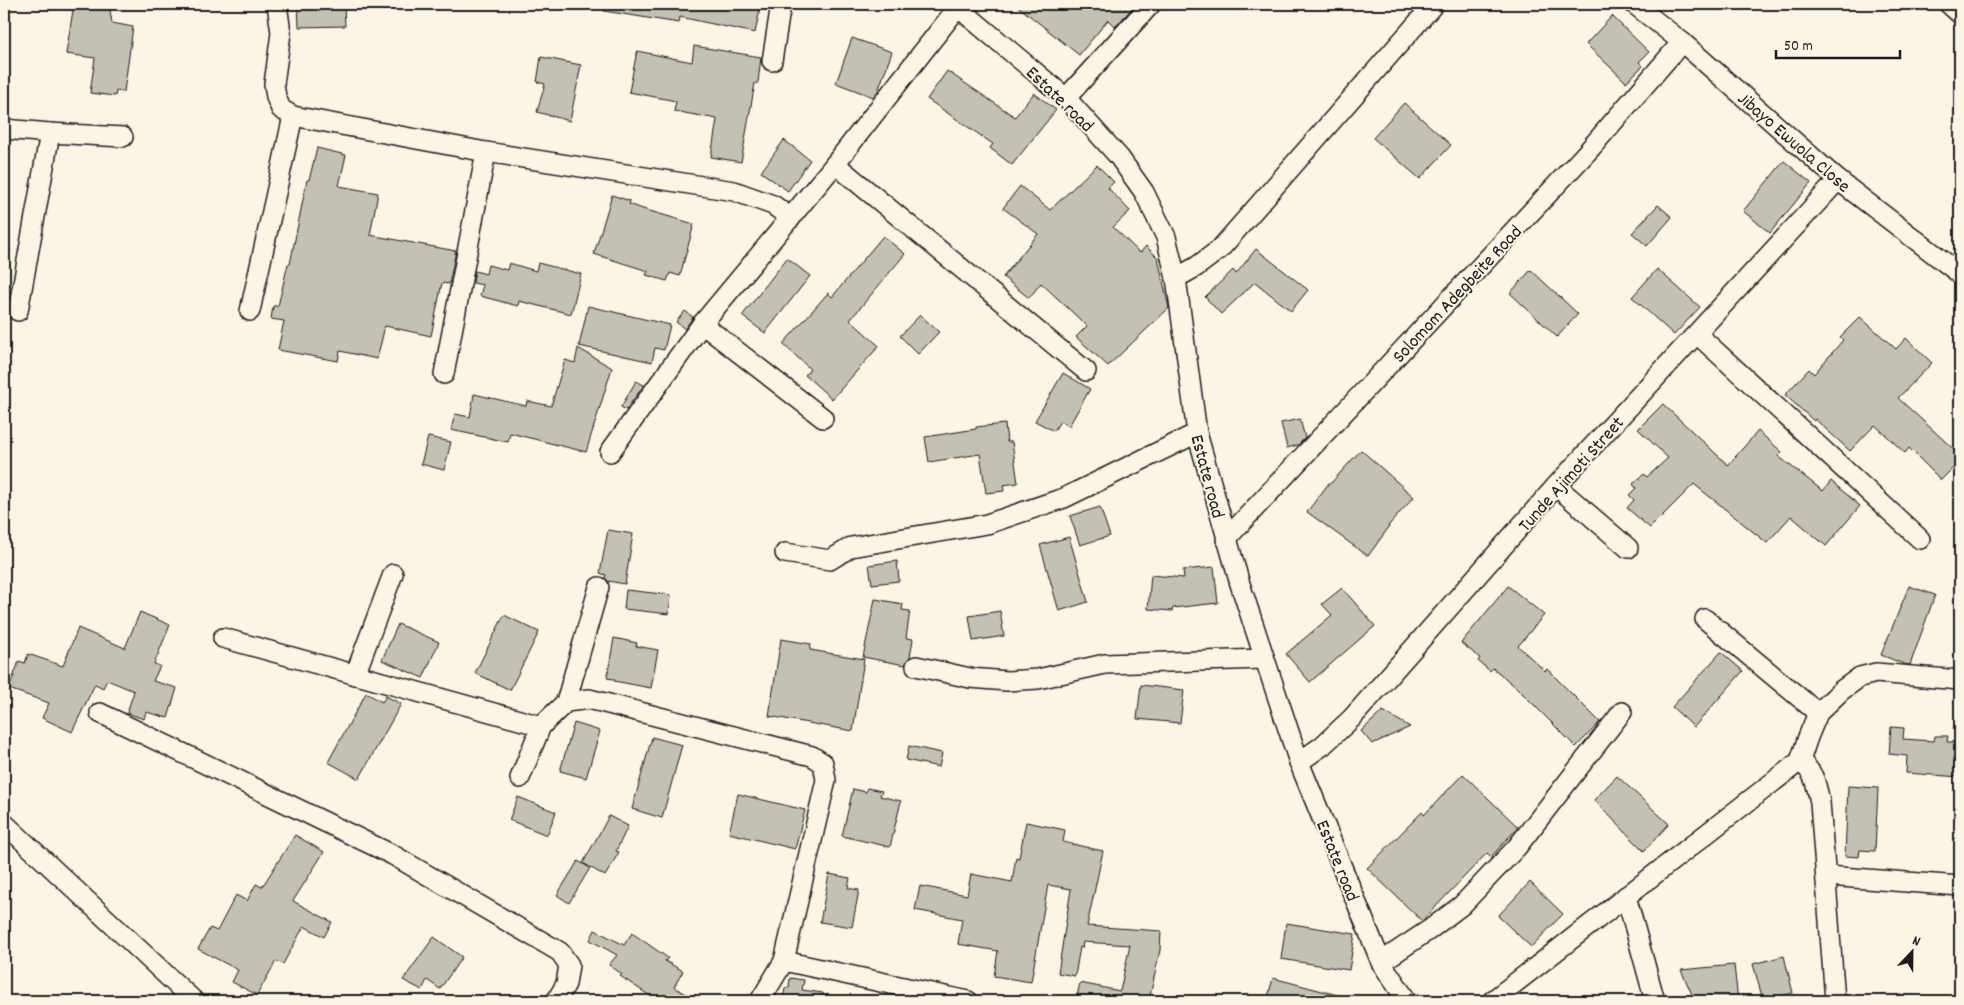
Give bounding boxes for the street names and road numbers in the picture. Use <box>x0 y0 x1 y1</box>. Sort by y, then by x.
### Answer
street label: Estate road <box>1018 61 1099 140</box>
street label: Jibayo Ewuola Close <box>1730 87 1855 200</box>
street label: Solomom Adegbeite Road <box>1387 220 1530 370</box>
street label: Tunde Ajimoti Street <box>1513 411 1632 539</box>
street label: Estate road <box>1182 432 1230 522</box>
street label: Estate road <box>1307 817 1364 906</box>

